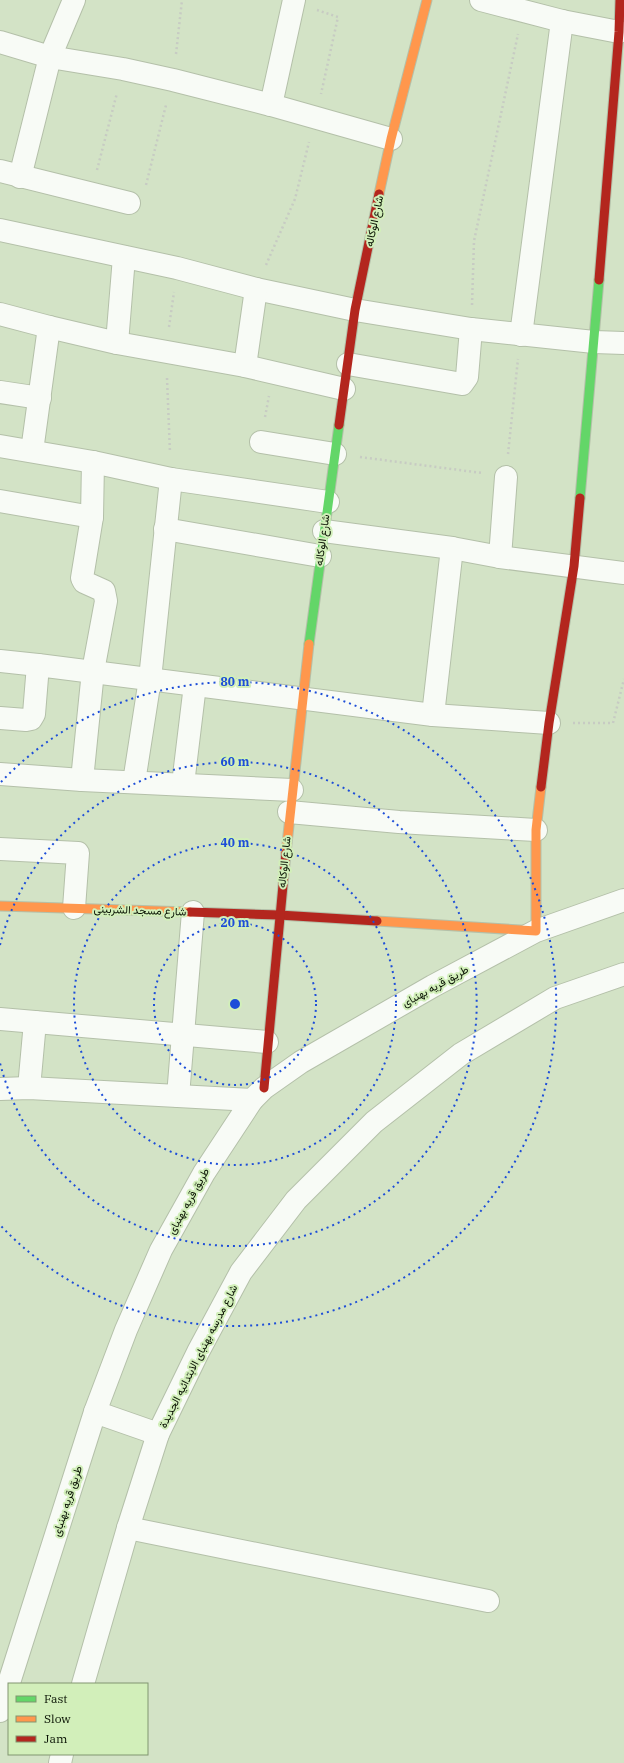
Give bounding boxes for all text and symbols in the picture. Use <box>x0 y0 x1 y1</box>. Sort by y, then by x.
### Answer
street label: شارع الوكاله <box>362 194 387 248</box>
street label: شارع الوكاله <box>311 513 334 567</box>
text: 80 m <box>221 674 250 689</box>
text: 60 m <box>221 754 250 769</box>
text: 40 m <box>221 835 250 850</box>
street label: شارع الوكاله <box>274 835 295 889</box>
street label: شارع مسجد الشربينى <box>93 901 187 920</box>
text: 20 m <box>221 915 250 930</box>
street label: طريق قريه بهنباى <box>399 962 471 1010</box>
centre of rings <box>228 997 242 1011</box>
street label: طريق قريه بهنباى <box>164 1165 212 1237</box>
street label: شارع مدرسه بهنباى الابتدائيه الجديدة <box>156 1282 241 1431</box>
street label: طريق قريه بهنباى <box>49 1464 85 1538</box>
legend <box>8 1683 148 1755</box>
text: Fast <box>44 1691 68 1706</box>
text: Slow <box>44 1711 71 1726</box>
text: Jam <box>44 1731 68 1746</box>

